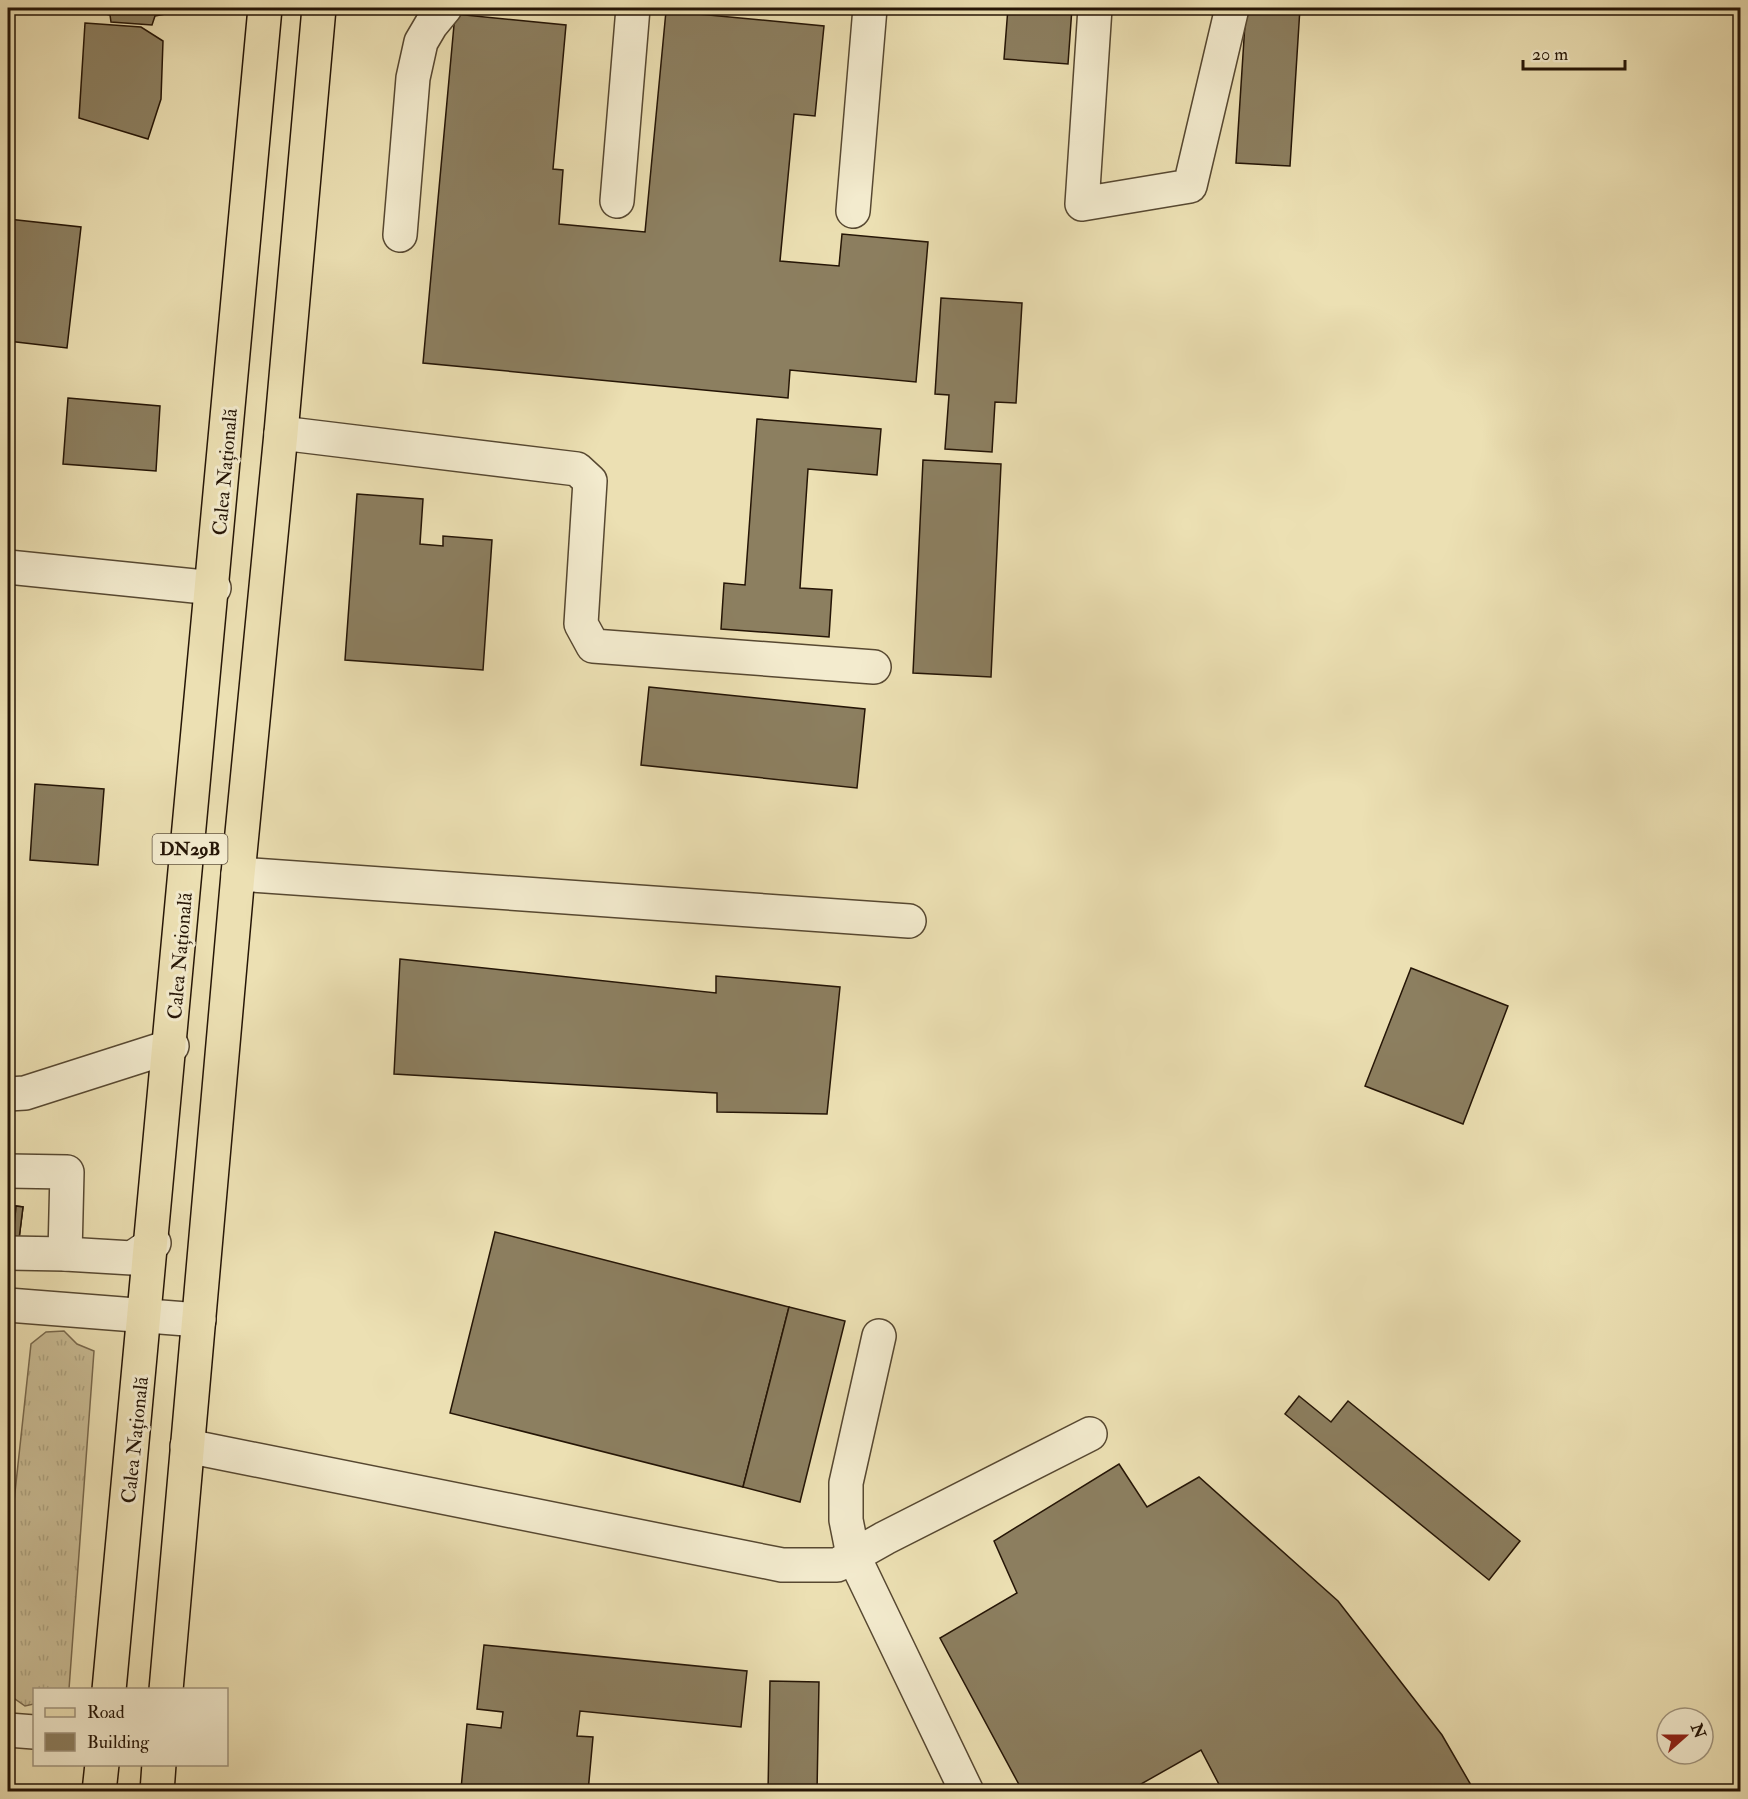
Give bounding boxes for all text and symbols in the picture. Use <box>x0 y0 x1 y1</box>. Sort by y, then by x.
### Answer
scale bar <box>1523 33 1625 71</box>
text: 20 m <box>1532 43 1568 66</box>
street label: Calea Națională <box>207 407 243 537</box>
road number: DN29B <box>152 834 228 864</box>
street label: Calea Națională <box>162 891 198 1021</box>
street label: Calea Națională <box>116 1375 154 1505</box>
legend <box>33 1688 228 1766</box>
text: Road <box>87 1701 125 1724</box>
north arrow <box>1655 1706 1715 1766</box>
text: N <box>1686 1720 1710 1742</box>
text: Building <box>87 1731 150 1754</box>

